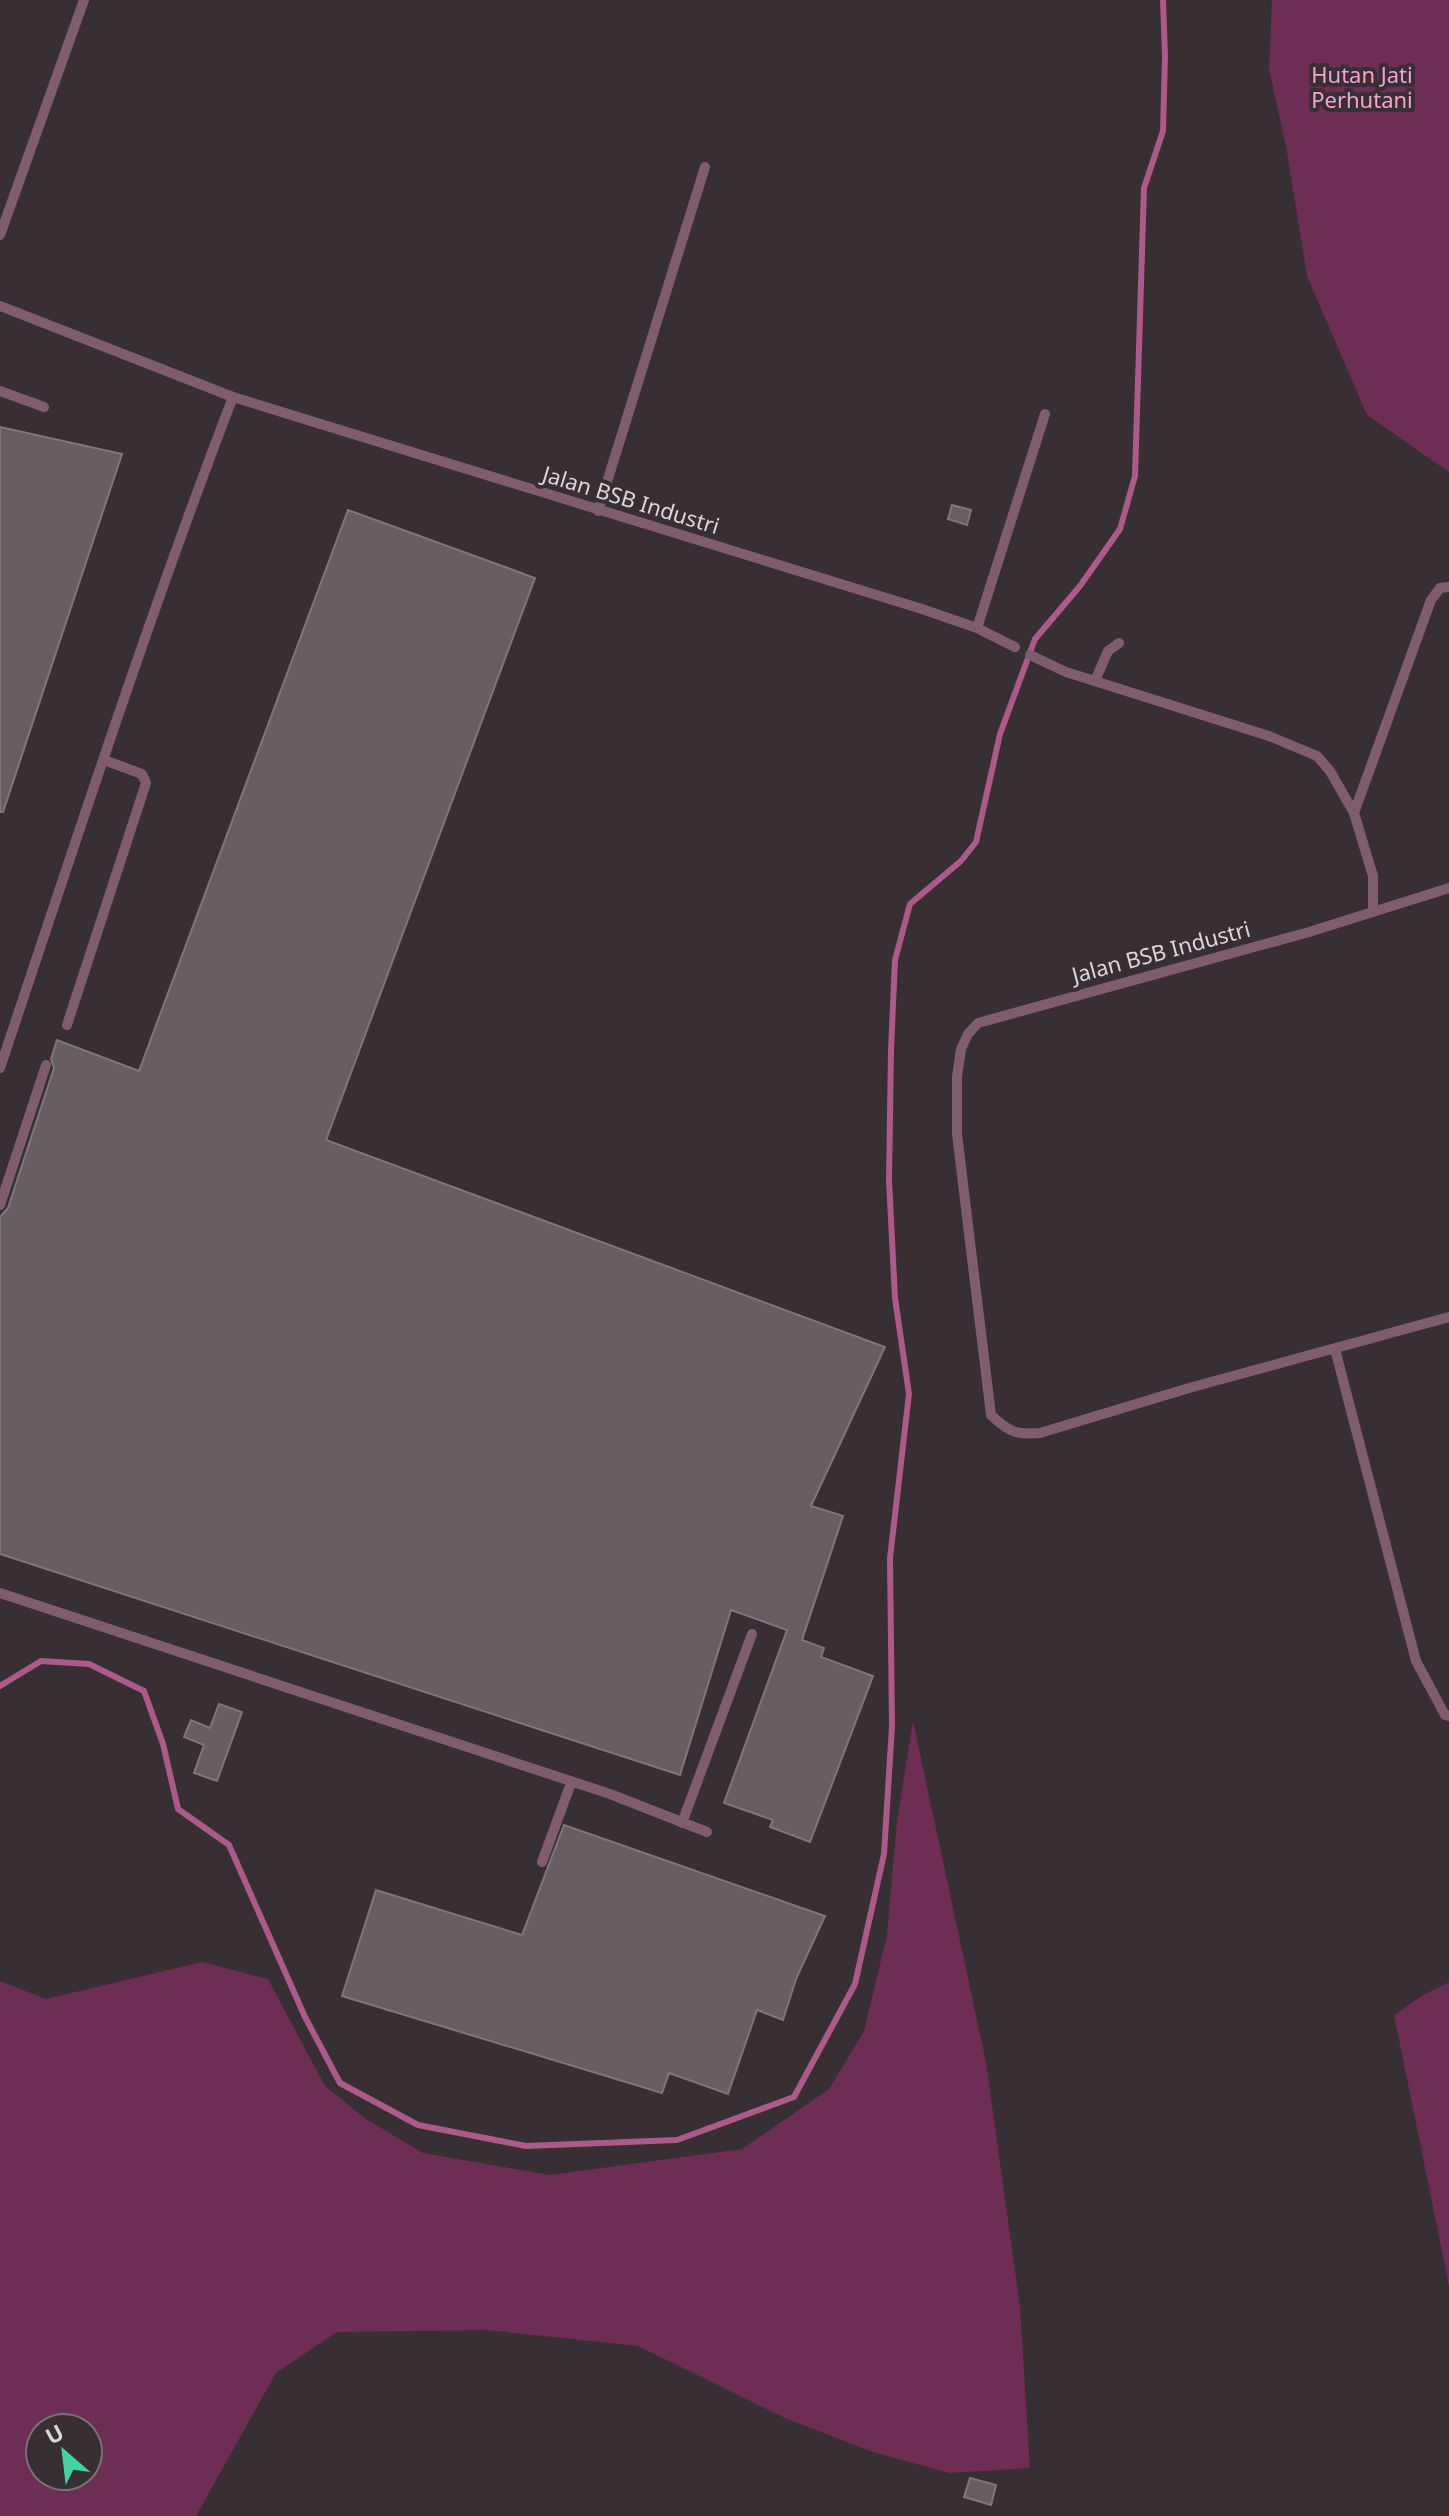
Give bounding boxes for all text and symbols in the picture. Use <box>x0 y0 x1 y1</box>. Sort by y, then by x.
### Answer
park label: Hutan Jati Perhutani <box>1311 59 1413 114</box>
street label: Jalan BSB Industri <box>537 457 723 540</box>
street label: Jalan BSB Industri <box>1066 913 1253 990</box>
north arrow <box>24 2412 104 2492</box>
text: U <box>40 2416 69 2451</box>

